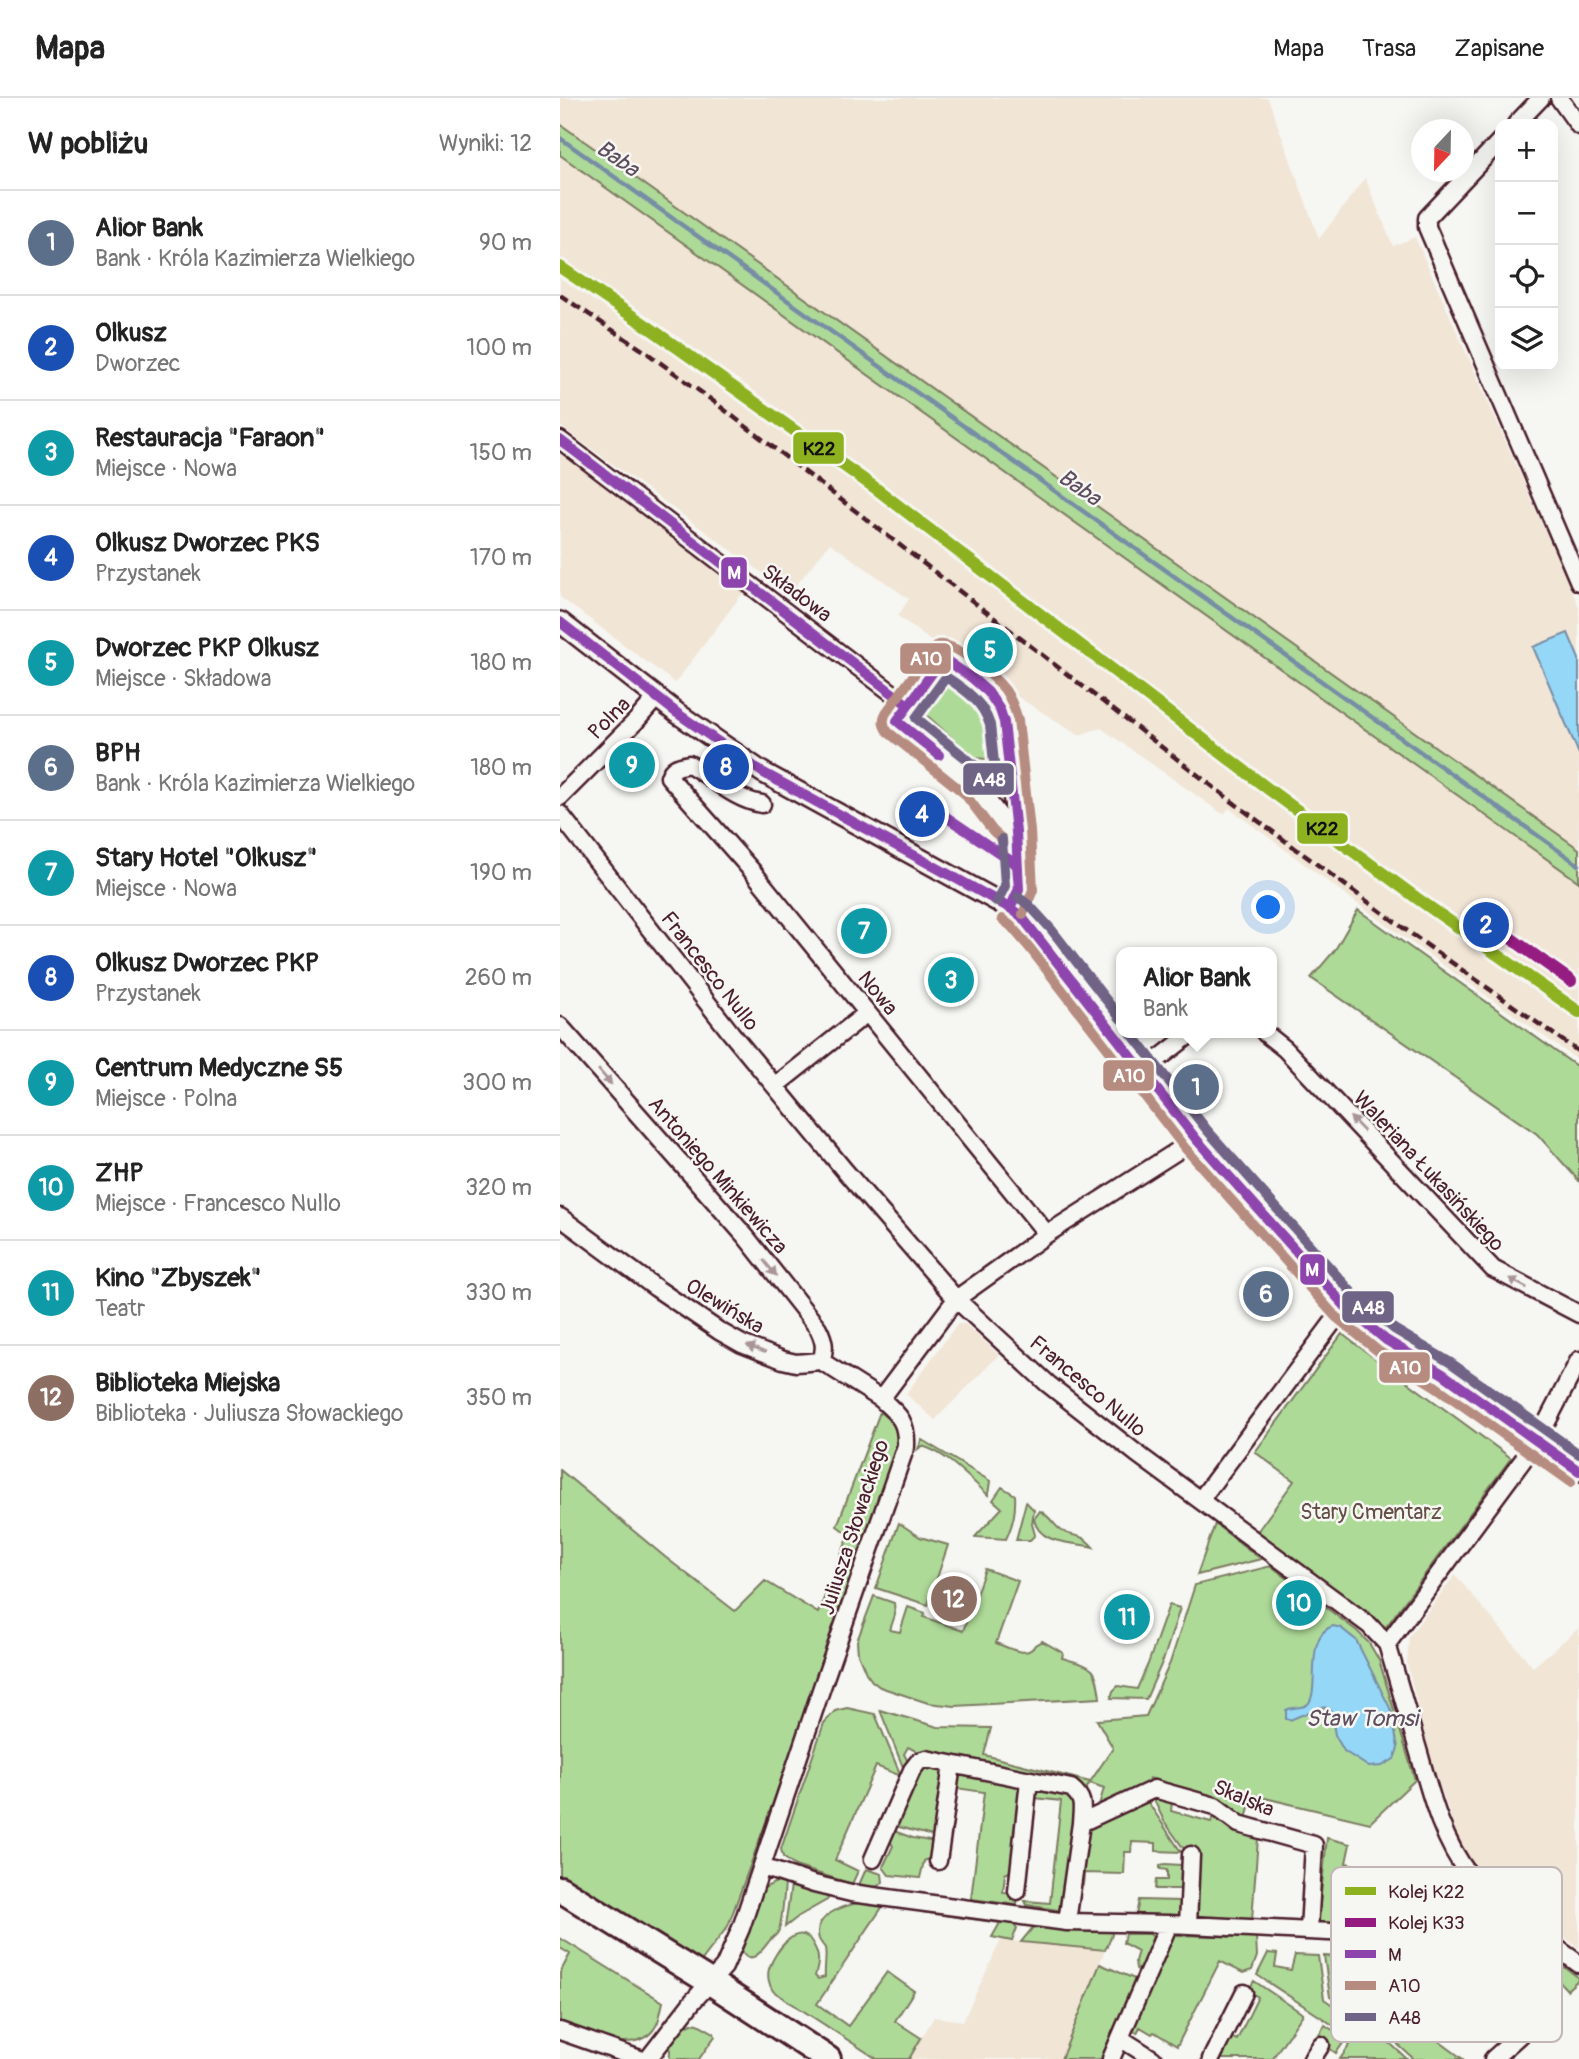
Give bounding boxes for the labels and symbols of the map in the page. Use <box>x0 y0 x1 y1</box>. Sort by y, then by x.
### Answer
north arrow <box>1411 119 1474 182</box>
water label: Baba <box>591 133 646 184</box>
line badge: K22 <box>792 431 845 465</box>
text: K22 <box>803 437 836 461</box>
water label: Baba <box>1053 462 1108 513</box>
line badge: M <box>720 556 748 589</box>
street label: Składowa <box>756 558 837 629</box>
text: M <box>727 561 741 585</box>
pin: 5 <box>967 624 1013 676</box>
line badge: A10 <box>899 642 952 675</box>
text: A10 <box>910 647 942 671</box>
street label: Polna <box>582 691 636 745</box>
pin: 9 <box>609 739 655 791</box>
pin: 8 <box>703 741 749 793</box>
line badge: A48 <box>962 762 1015 796</box>
text: A48 <box>973 768 1006 792</box>
pin: 4 <box>899 788 945 840</box>
line badge: K22 <box>1296 812 1349 845</box>
text: K22 <box>1306 817 1339 841</box>
your location <box>1251 890 1285 924</box>
pin: 2 <box>1463 899 1509 951</box>
pin: 7 <box>841 905 887 957</box>
street label: Francesco Nullo <box>655 906 765 1036</box>
pin: 3 <box>928 954 974 1006</box>
street label: Nowa <box>852 966 904 1021</box>
line badge: A10 <box>1102 1059 1155 1092</box>
pin: 1 <box>1173 1061 1219 1113</box>
text: A10 <box>1113 1064 1145 1088</box>
one-way arrow <box>597 1068 613 1086</box>
street label: Waleriana Łukasińskiego <box>1347 1085 1510 1257</box>
street label: Antoniego Minkiewicza <box>642 1091 793 1260</box>
one-way arrow <box>1350 1116 1366 1133</box>
line badge: M <box>1299 1253 1326 1286</box>
text: M <box>1305 1258 1319 1282</box>
one-way arrow <box>762 1259 777 1276</box>
pin: 6 <box>1243 1268 1289 1320</box>
street label: Olewińska <box>681 1273 769 1340</box>
one-way arrow <box>1508 1277 1528 1288</box>
line badge: A48 <box>1341 1290 1395 1324</box>
text: A48 <box>1352 1296 1385 1320</box>
street label: Francesco Nullo <box>1024 1330 1152 1443</box>
one-way arrow <box>745 1344 766 1355</box>
line badge: A10 <box>1378 1351 1431 1384</box>
text: A10 <box>1389 1356 1421 1380</box>
street label: Juliusza Słowackiego <box>813 1436 895 1618</box>
park label: Stary Cmentarz <box>1300 1499 1442 1526</box>
pin: 12 <box>931 1573 977 1625</box>
pin: 10 <box>1276 1577 1322 1629</box>
pin: 11 <box>1104 1591 1150 1643</box>
water label: Staw Tomsi <box>1306 1704 1422 1733</box>
street label: Skalska <box>1209 1774 1278 1823</box>
legend <box>1331 1867 1562 2042</box>
text: Kolej K22 <box>1388 1880 1465 1904</box>
text: Kolej K33 <box>1388 1911 1465 1935</box>
text: M <box>1388 1943 1402 1967</box>
text: A10 <box>1388 1974 1421 1998</box>
text: A48 <box>1388 2006 1421 2030</box>

